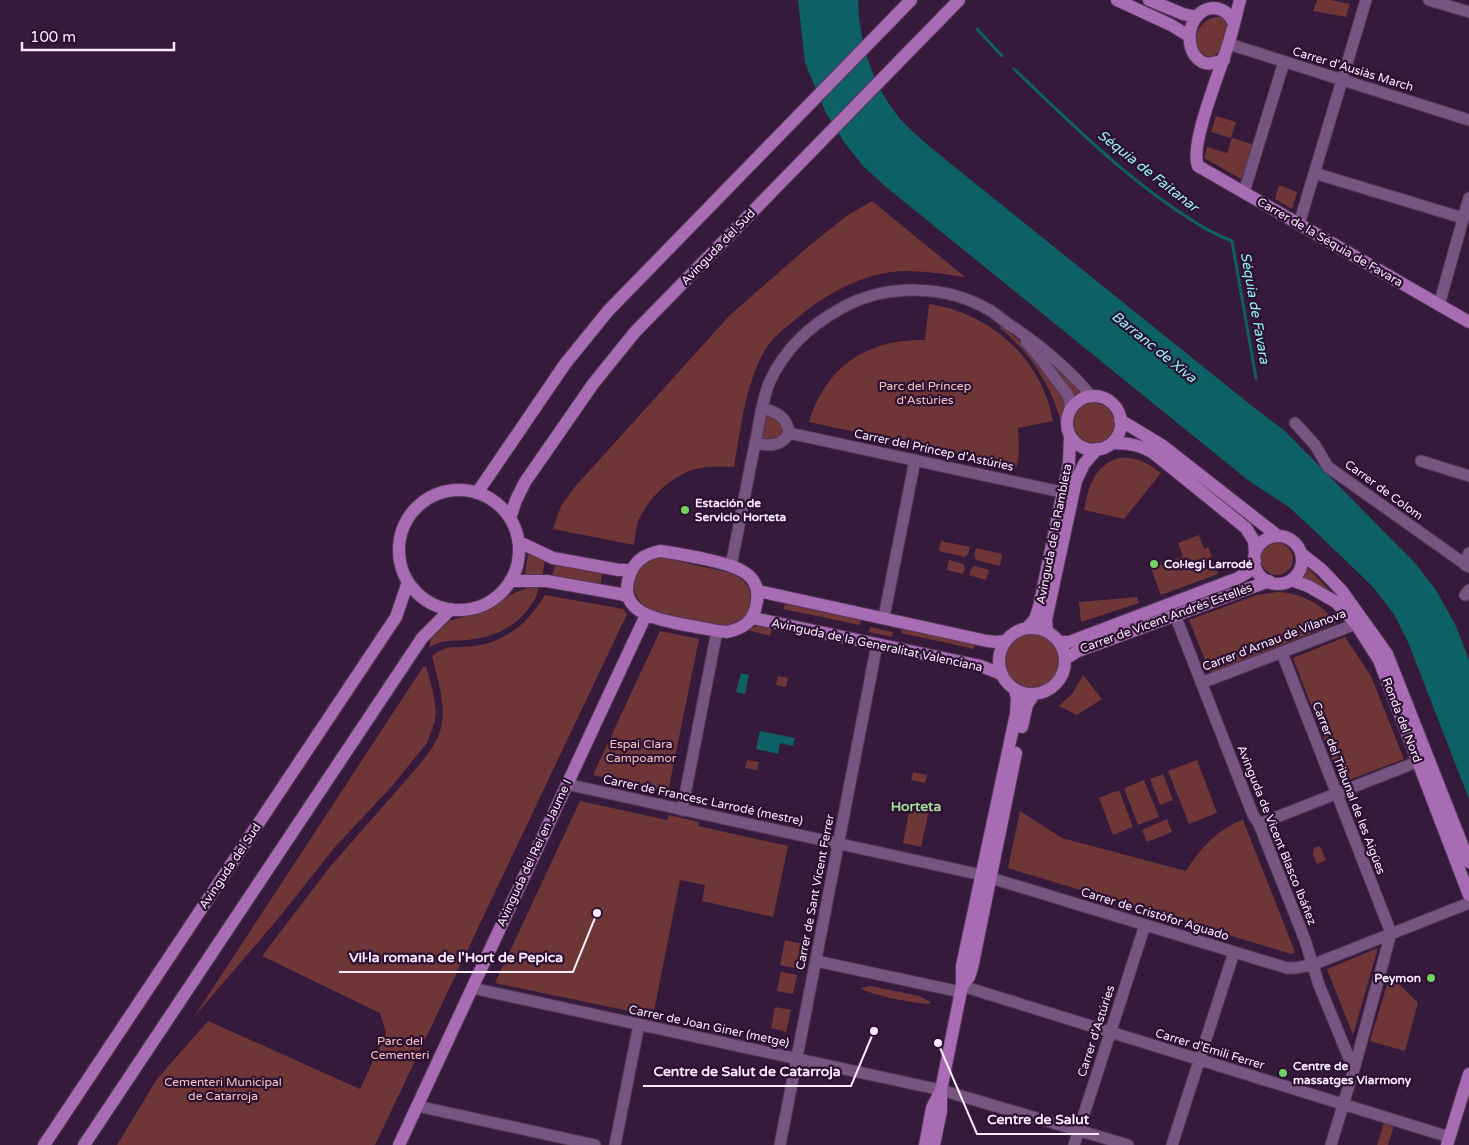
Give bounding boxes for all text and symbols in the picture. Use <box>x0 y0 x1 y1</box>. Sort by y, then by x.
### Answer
scale bar <box>22 20 175 52</box>
text: 100 m <box>30 28 76 46</box>
street label: Carrer d'Ausiàs March <box>1291 44 1415 94</box>
water label: Séquia de Faitanar <box>1094 126 1203 217</box>
street label: Carrer de la Séquia de Favara <box>1255 195 1405 289</box>
street label: Avinguda del Sud <box>678 206 758 288</box>
water label: Séquia de Favara <box>1237 251 1273 366</box>
water label: Barranc de Xiva <box>1108 308 1201 387</box>
park label: Parc del Príncep d'Astúries <box>879 379 971 407</box>
street label: Carrer del Príncep d'Astúries <box>853 426 1015 474</box>
street label: Carrer de Colom <box>1342 457 1426 523</box>
street label: Avinguda de la Rambleta <box>1034 463 1074 605</box>
place label: Estación de Servicio Horteta <box>695 496 787 524</box>
marker: Estación de Servicio Horteta <box>679 504 691 516</box>
place label: Col·legi Larrodé <box>1164 557 1253 572</box>
marker: Col·legi Larrodé <box>1148 558 1160 570</box>
street label: Carrer de Vicent Andrés Estellés <box>1078 580 1254 656</box>
street label: Carrer d'Arnau de Vilanova <box>1200 606 1348 674</box>
street label: Avinguda de la Generalitat Valenciana <box>770 616 984 674</box>
street label: Ronda del Nord <box>1379 676 1425 764</box>
street label: Carrer del Tribunal de les Aigües <box>1310 700 1389 876</box>
park label: Espai Clara Campoamor <box>606 737 677 765</box>
street label: Avinguda de Vicent Blasco Ibáñez <box>1234 743 1320 927</box>
street label: Carrer de Francesc Larrodé (mestre) <box>602 772 804 828</box>
street label: Avinguda del Rei en Jaume I <box>494 777 574 929</box>
district label: Horteta <box>891 798 941 815</box>
street label: Carrer de Sant Vicent Ferrer <box>793 813 837 971</box>
street label: Avinguda del Sud <box>196 821 264 911</box>
street label: Carrer de Cristòfor Aguado <box>1079 885 1231 943</box>
callout: Vil·la romana de l'Hort de Pepica <box>339 943 573 972</box>
text: Vil·la romana de l'Hort de Pepica <box>349 949 563 966</box>
place label: Peymon <box>1374 971 1421 986</box>
marker: Peymon <box>1425 972 1437 984</box>
street label: Carrer d'Astúries <box>1075 983 1117 1079</box>
street label: Carrer de Joan Giner (metge) <box>627 1002 791 1050</box>
street label: Carrer d'Emili Ferrer <box>1154 1026 1267 1072</box>
park label: Parc del Cementeri <box>371 1034 429 1062</box>
callout: Centre de Salut de Catarroja <box>643 1057 851 1086</box>
place label: Centre de massatges Viarmony <box>1293 1059 1412 1088</box>
text: Centre de Salut de Catarroja <box>653 1063 841 1080</box>
marker: Centre de massatges Viarmony <box>1277 1067 1289 1079</box>
park label: Cementeri Municipal de Catarroja <box>164 1075 282 1103</box>
callout: Centre de Salut <box>977 1105 1099 1134</box>
text: Centre de Salut <box>987 1111 1090 1128</box>

